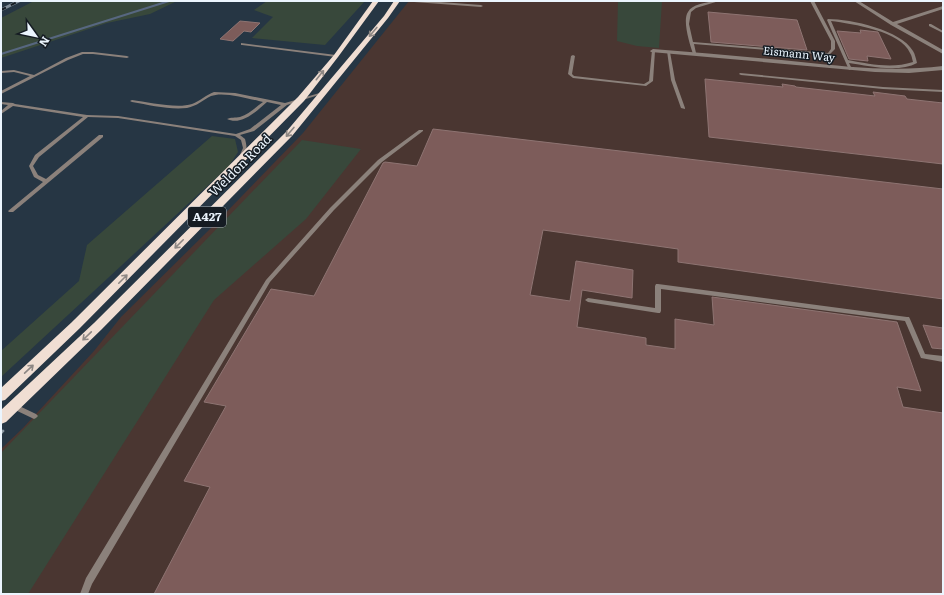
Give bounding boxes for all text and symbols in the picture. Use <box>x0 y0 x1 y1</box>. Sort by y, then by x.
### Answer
north arrow <box>16 16 56 56</box>
one-way arrow <box>369 27 378 37</box>
text: N <box>36 34 54 50</box>
street label: Eismann Way <box>762 41 837 65</box>
one-way arrow <box>316 69 325 80</box>
one-way arrow <box>286 127 295 137</box>
street label: Weldon Road <box>204 129 275 200</box>
road number: A427 <box>188 207 226 227</box>
one-way arrow <box>174 239 184 249</box>
one-way arrow <box>118 274 128 284</box>
one-way arrow <box>82 331 92 341</box>
one-way arrow <box>24 365 34 374</box>

